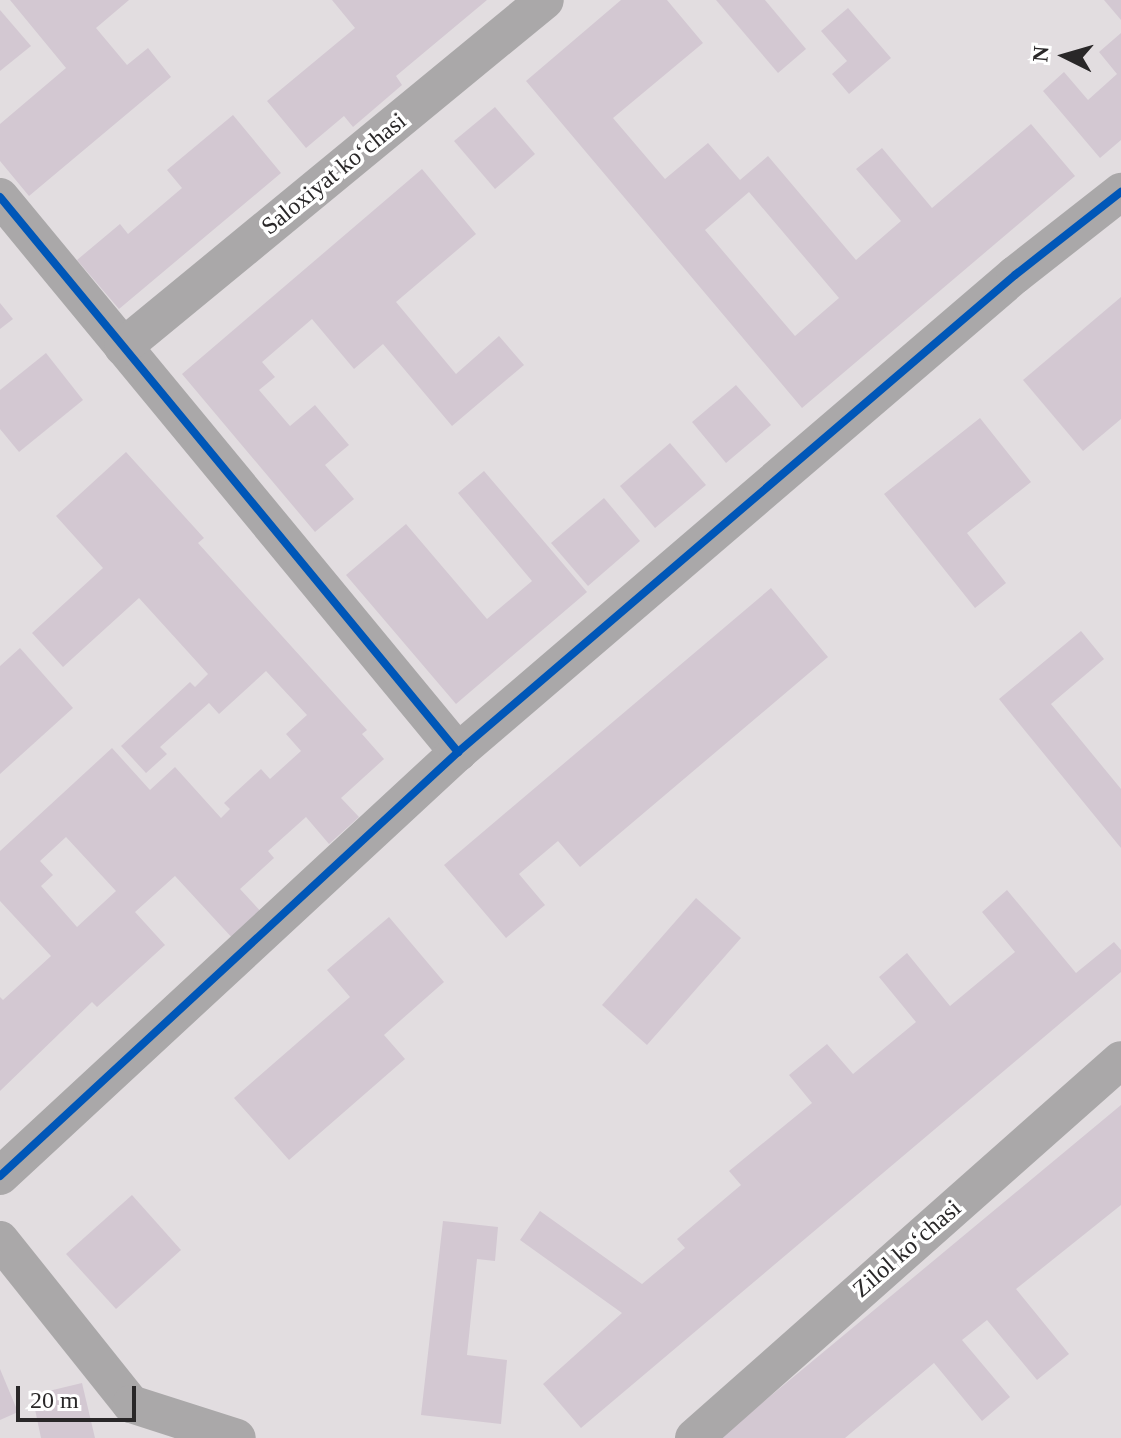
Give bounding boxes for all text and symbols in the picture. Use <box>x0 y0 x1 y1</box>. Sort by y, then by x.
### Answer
north arrow <box>1025 16 1105 96</box>
text: N <box>1027 45 1054 63</box>
street label: Saloxiyat koʻchasi <box>256 107 412 241</box>
street label: Zilol koʻchasi <box>847 1194 967 1304</box>
scale bar <box>20 1370 140 1420</box>
text: 20 m <box>30 1387 79 1413</box>

